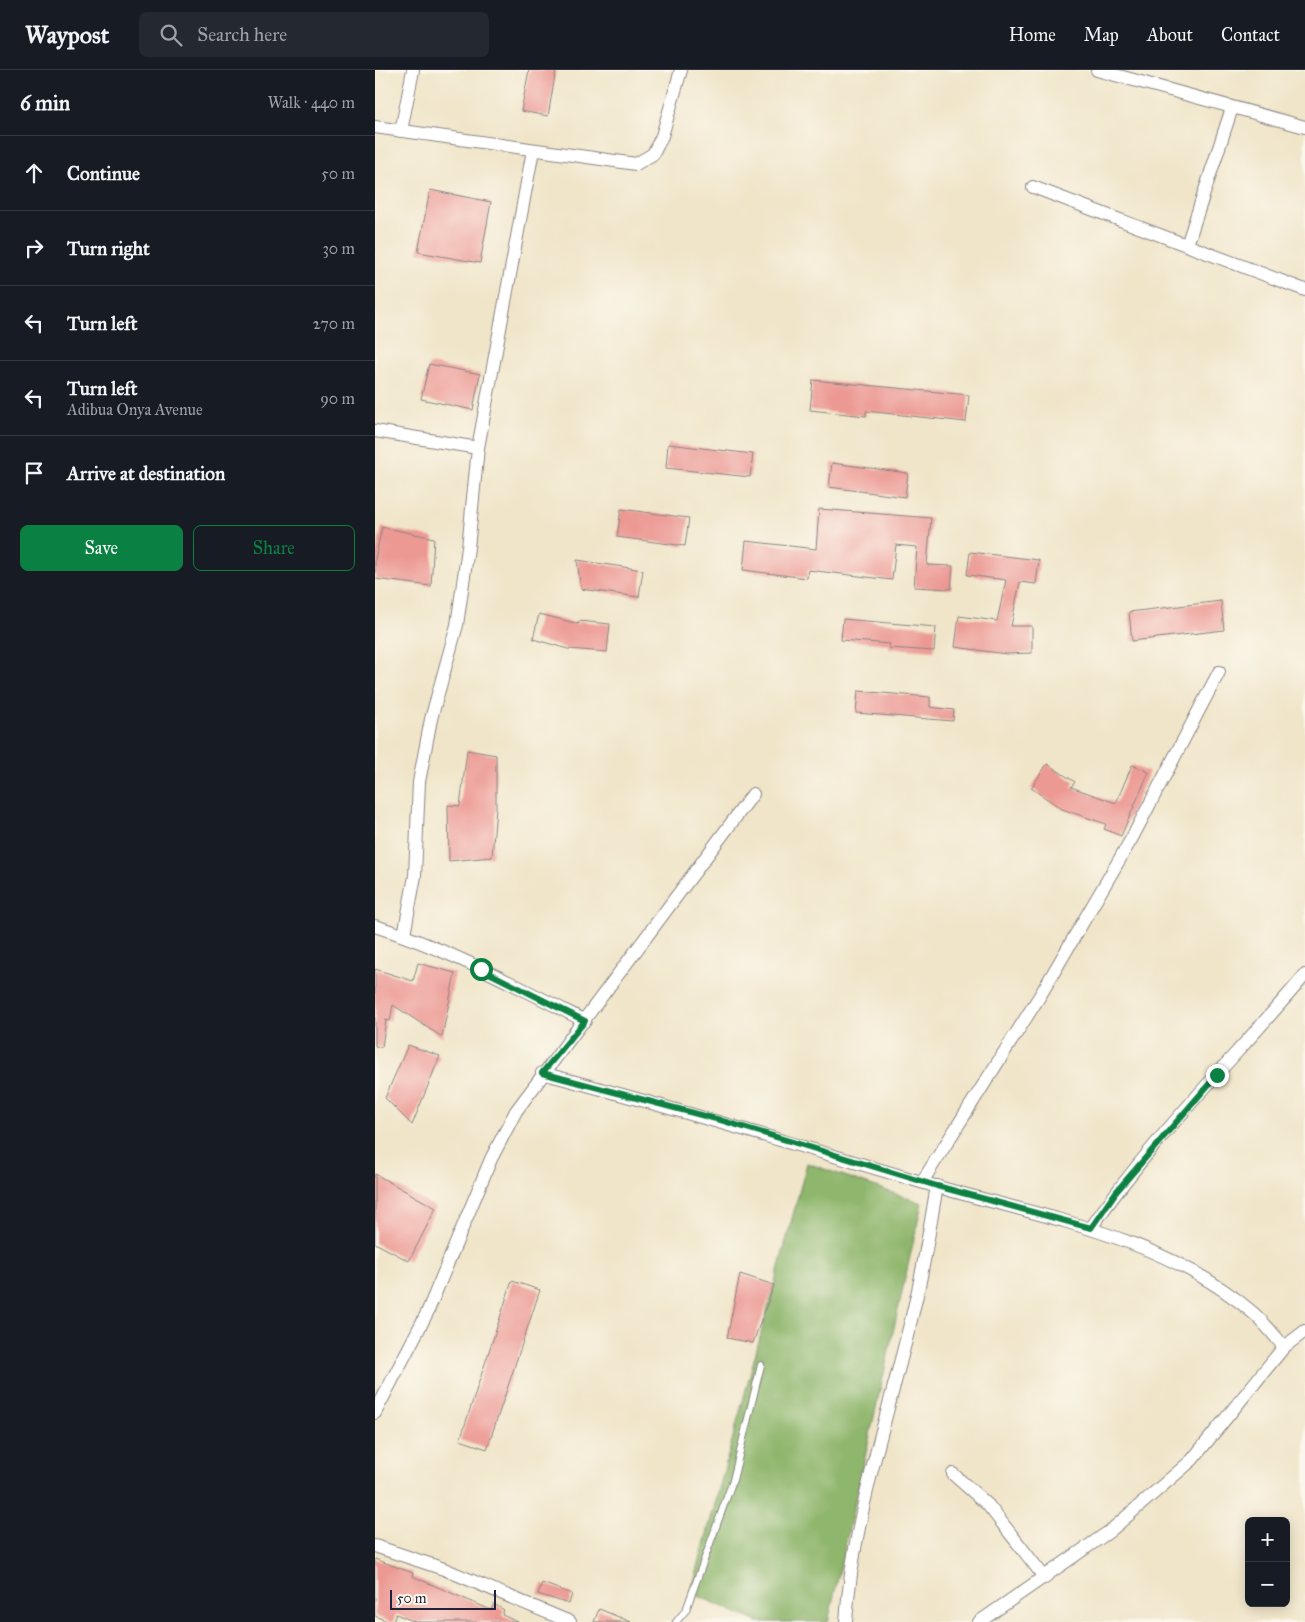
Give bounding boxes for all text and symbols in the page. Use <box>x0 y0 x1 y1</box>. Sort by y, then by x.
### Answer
search box <box>139 12 489 57</box>
text: Waypost <box>25 20 109 50</box>
icon: search <box>157 21 185 49</box>
text: Search here <box>197 23 287 46</box>
text: Home <box>1009 24 1056 46</box>
text: Map <box>1084 24 1119 46</box>
text: About <box>1147 24 1193 46</box>
text: Contact <box>1221 24 1280 46</box>
text: 6 min <box>20 90 70 116</box>
text: Walk · 440 m <box>268 93 355 112</box>
icon: ahead <box>20 159 48 187</box>
text: Continue <box>67 162 140 185</box>
text: 50 m <box>321 164 355 183</box>
icon: right <box>20 234 48 262</box>
text: Turn right <box>67 237 150 260</box>
text: 30 m <box>322 239 355 258</box>
icon: left <box>20 309 48 337</box>
text: Turn left <box>67 312 137 335</box>
text: 270 m <box>313 314 355 333</box>
text: Turn left <box>67 377 137 400</box>
icon: left <box>20 384 48 412</box>
text: 90 m <box>320 389 355 408</box>
text: Adibua Onya Avenue <box>67 400 203 419</box>
icon: arrive <box>20 459 48 487</box>
text: Arrive at destination <box>67 462 225 485</box>
button: Save <box>20 525 183 571</box>
button: Share <box>193 525 355 571</box>
route start <box>470 958 493 981</box>
route end <box>1206 1064 1229 1087</box>
map controls <box>1245 1517 1290 1607</box>
button: + <box>1245 1517 1290 1562</box>
button: − <box>1245 1562 1290 1607</box>
scale bar <box>390 1587 496 1610</box>
text: 50 m <box>397 1590 426 1607</box>

